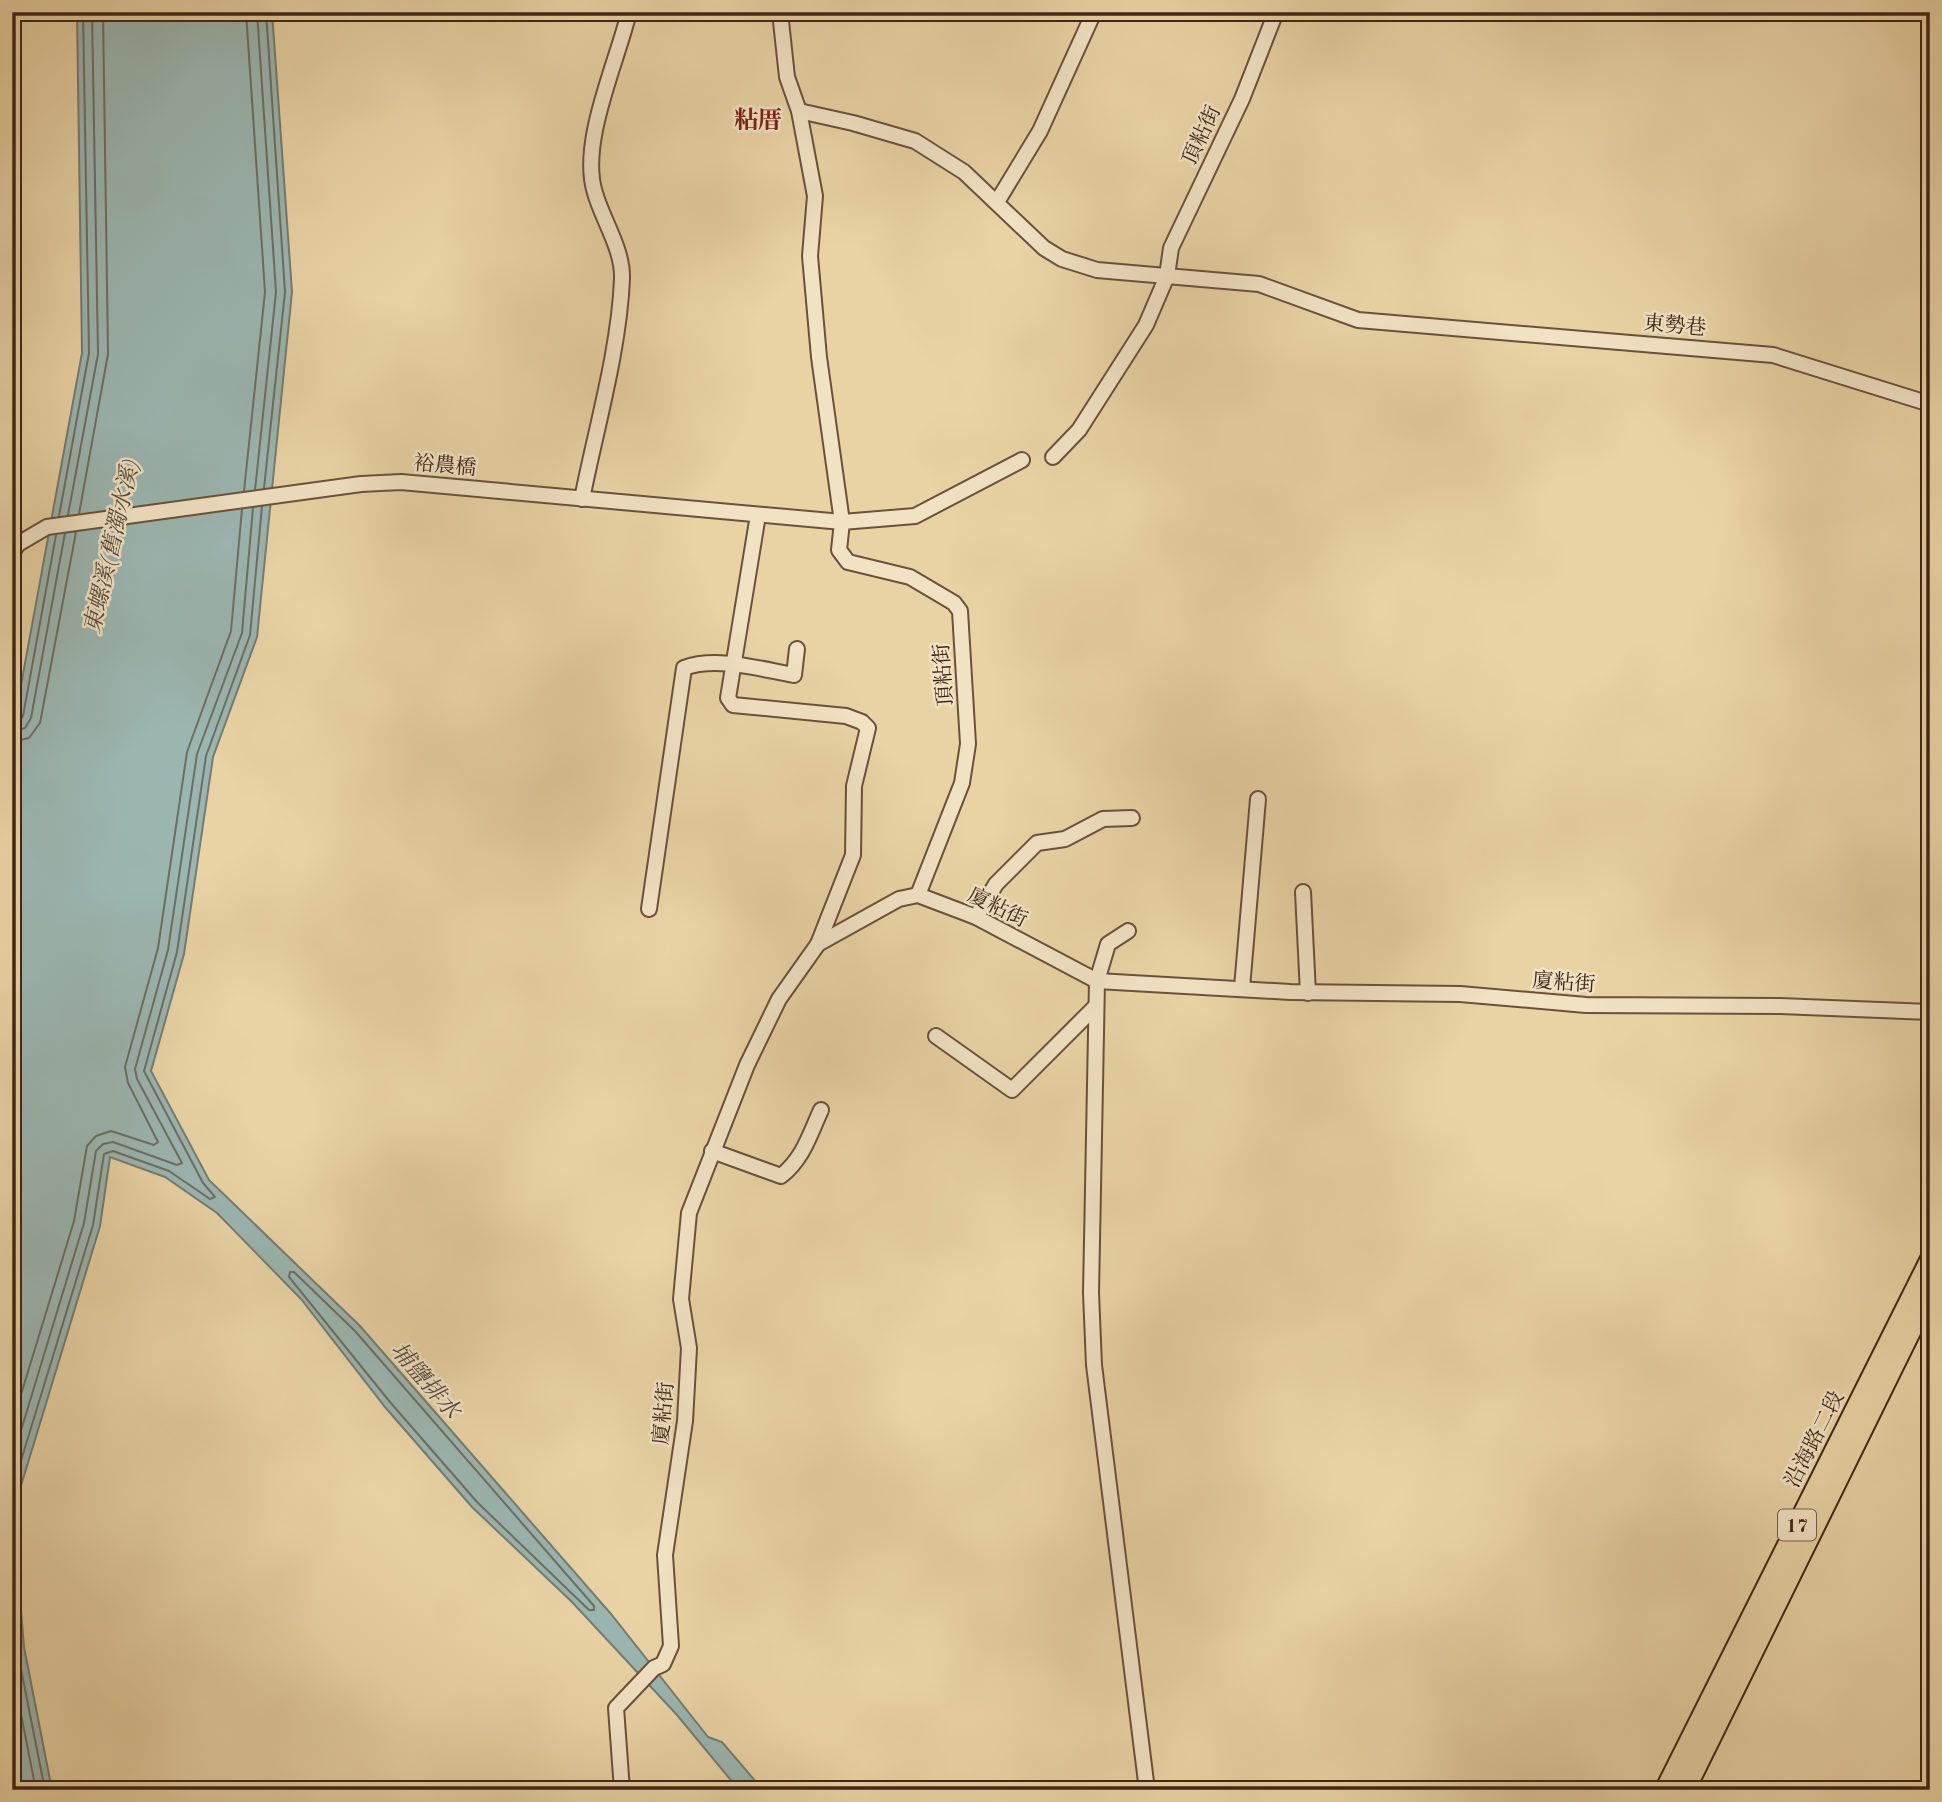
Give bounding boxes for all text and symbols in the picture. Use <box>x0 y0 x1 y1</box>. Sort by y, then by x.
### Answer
street label: 頂粘街 <box>1178 102 1225 169</box>
district label: 粘厝 <box>734 107 782 134</box>
street label: 東勢巷 <box>1643 311 1707 340</box>
street label: 裕農橋 <box>413 451 477 480</box>
water label: 東螺溪(舊濁水溪) <box>79 457 144 636</box>
street label: 頂粘街 <box>930 643 957 707</box>
street label: 廈粘街 <box>964 883 1031 932</box>
street label: 廈粘街 <box>1532 969 1596 996</box>
water label: 埔鹽排水 <box>386 1337 467 1425</box>
street label: 廈粘街 <box>649 1381 678 1445</box>
street label: 沿海路二段 <box>1780 1387 1849 1491</box>
road number: 17 <box>1778 1510 1816 1540</box>

